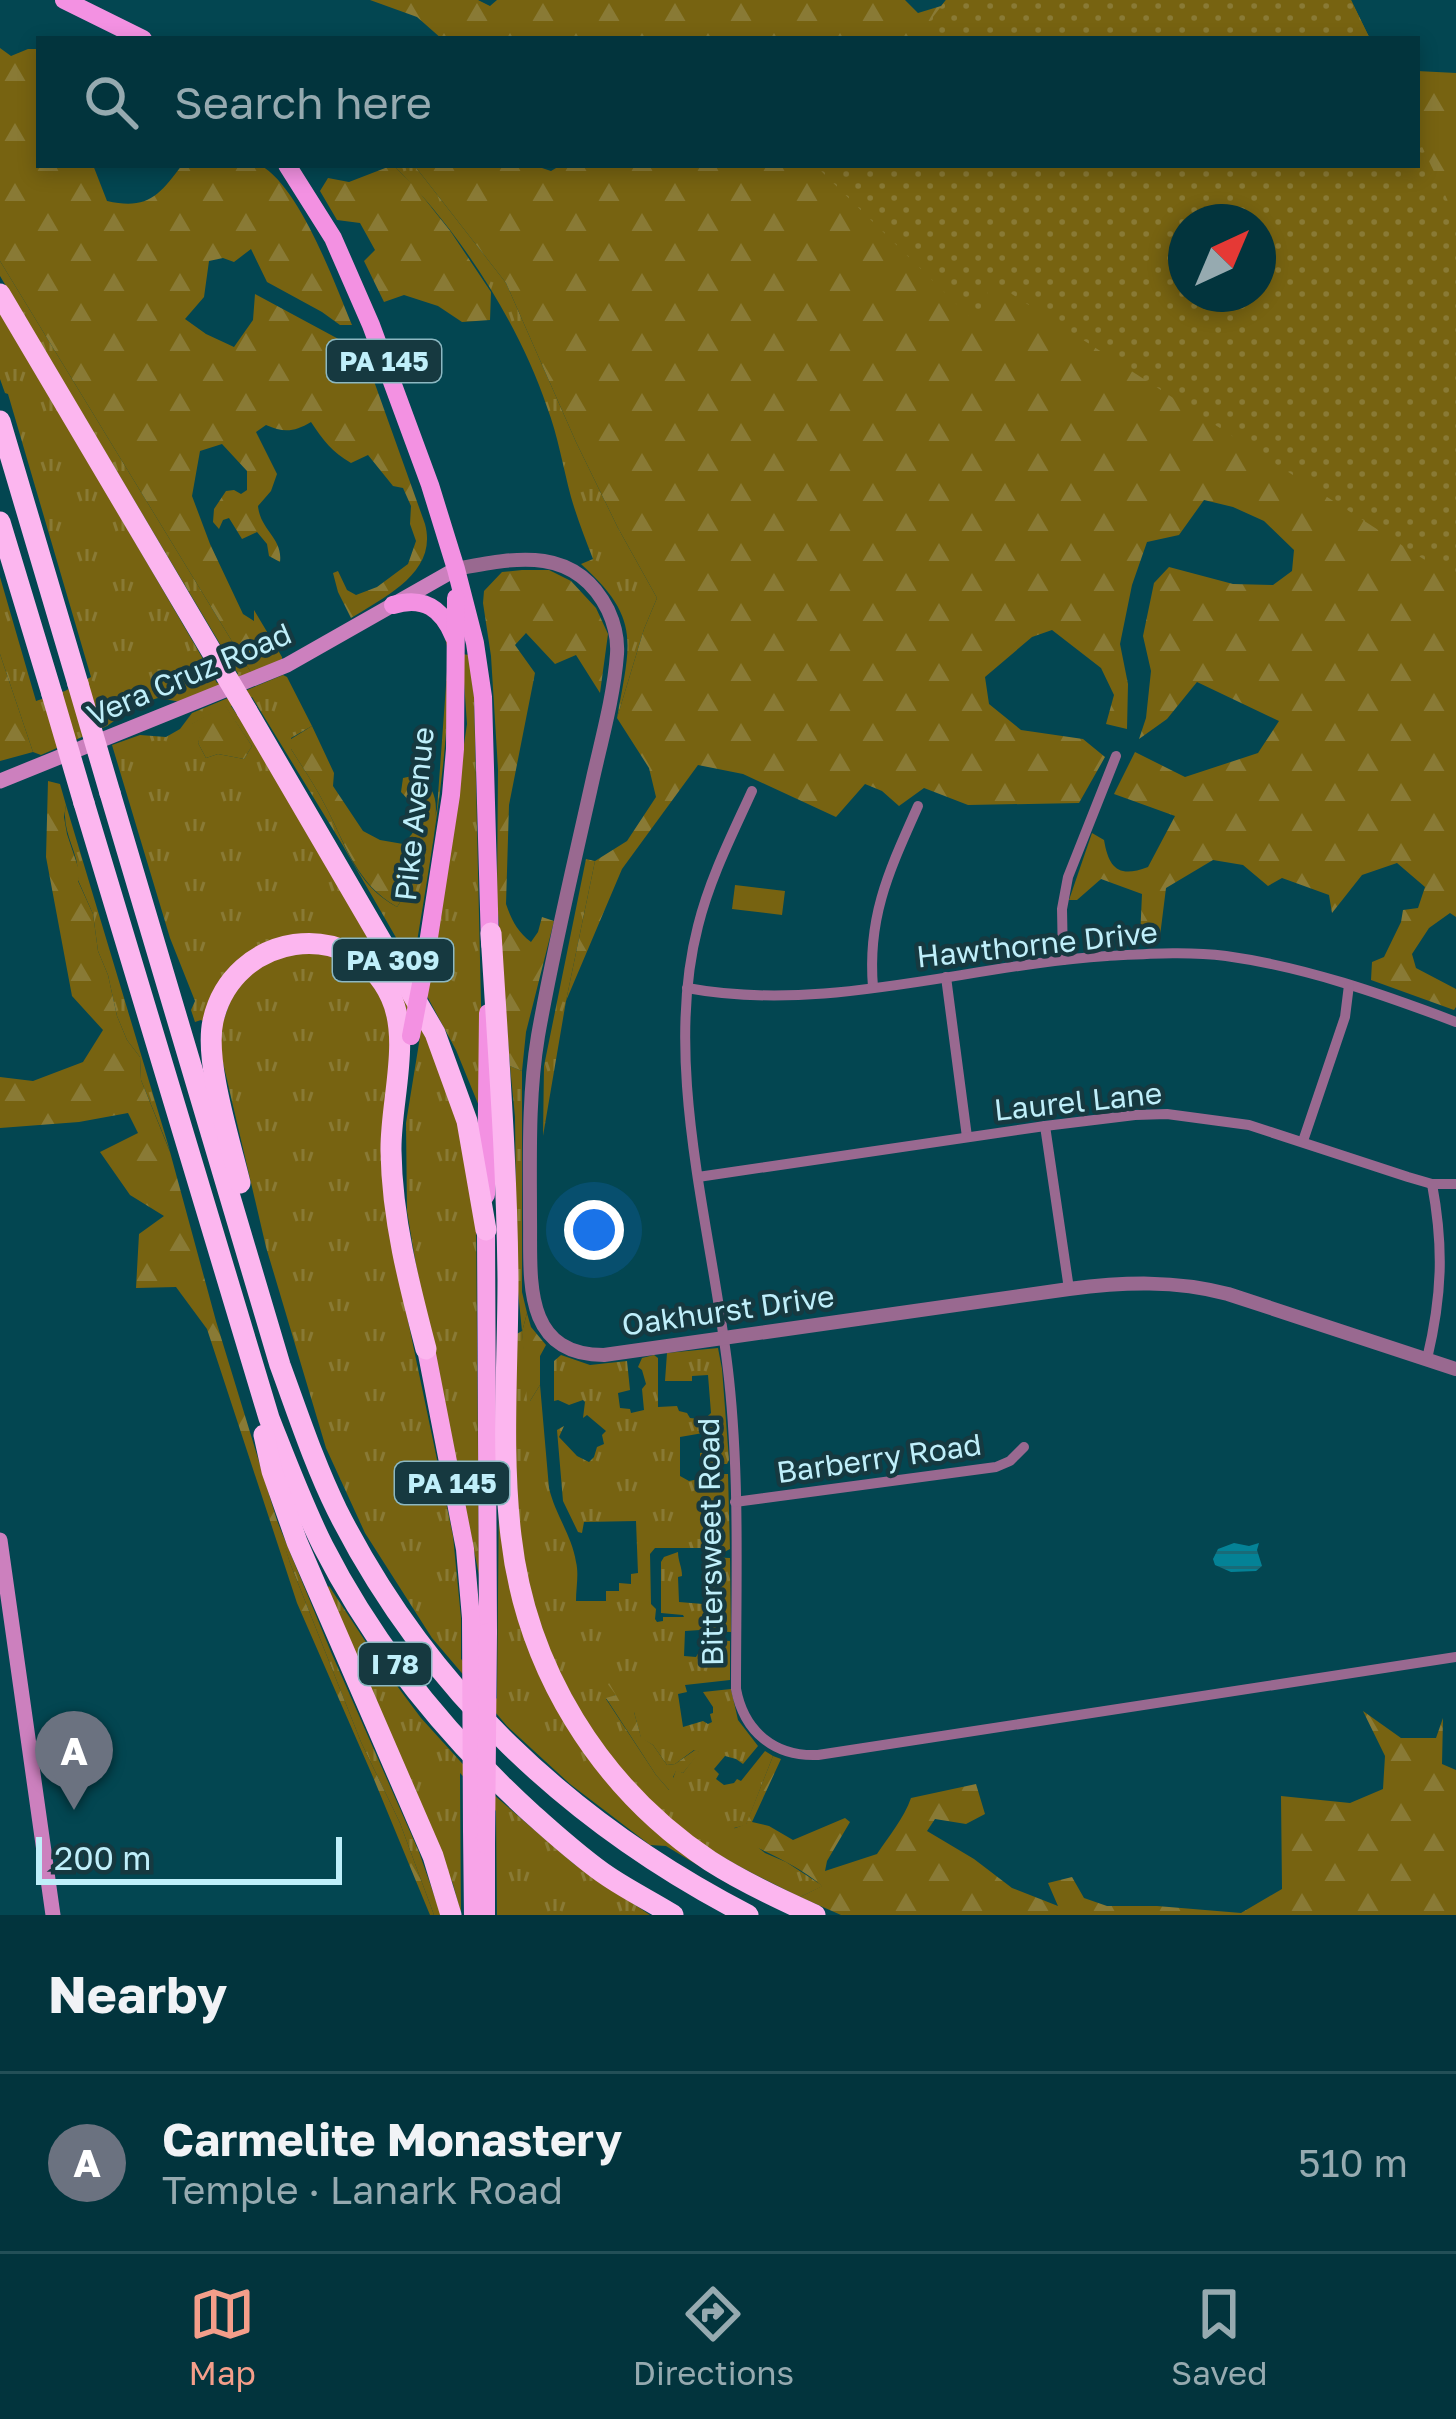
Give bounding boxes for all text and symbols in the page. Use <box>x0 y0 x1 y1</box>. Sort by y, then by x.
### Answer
search box <box>36 36 1420 168</box>
icon: search <box>78 69 144 135</box>
text: Search here <box>174 75 432 129</box>
north arrow <box>1168 204 1276 312</box>
road number: PA 145 <box>327 340 441 382</box>
street label: Vera Cruz Road <box>82 615 296 733</box>
street label: Pike Avenue <box>387 725 441 903</box>
street label: Hawthorne Drive <box>915 913 1159 975</box>
road number: PA 309 <box>333 939 453 981</box>
street label: Laurel Lane <box>992 1074 1164 1128</box>
your location <box>564 1200 624 1260</box>
street label: Oakhurst Drive <box>619 1277 837 1343</box>
street label: Bittersweet Road <box>690 1417 730 1667</box>
street label: Barberry Road <box>774 1426 984 1490</box>
road number: PA 145 <box>395 1462 509 1504</box>
road number: I 78 <box>359 1643 431 1685</box>
pin: A <box>35 1711 113 1810</box>
scale bar <box>36 1831 342 1884</box>
text: 200 m <box>54 1838 152 1877</box>
text: Nearby <box>48 1963 227 2024</box>
text: Carmelite Monastery <box>162 2112 622 2166</box>
text: A <box>73 2139 101 2186</box>
text: 510 m <box>1298 2139 1408 2186</box>
text: Temple · Lanark Road <box>162 2166 563 2213</box>
tab: Map <box>189 2281 256 2392</box>
tab: Directions <box>633 2281 794 2392</box>
tab: Saved <box>1171 2281 1267 2392</box>

